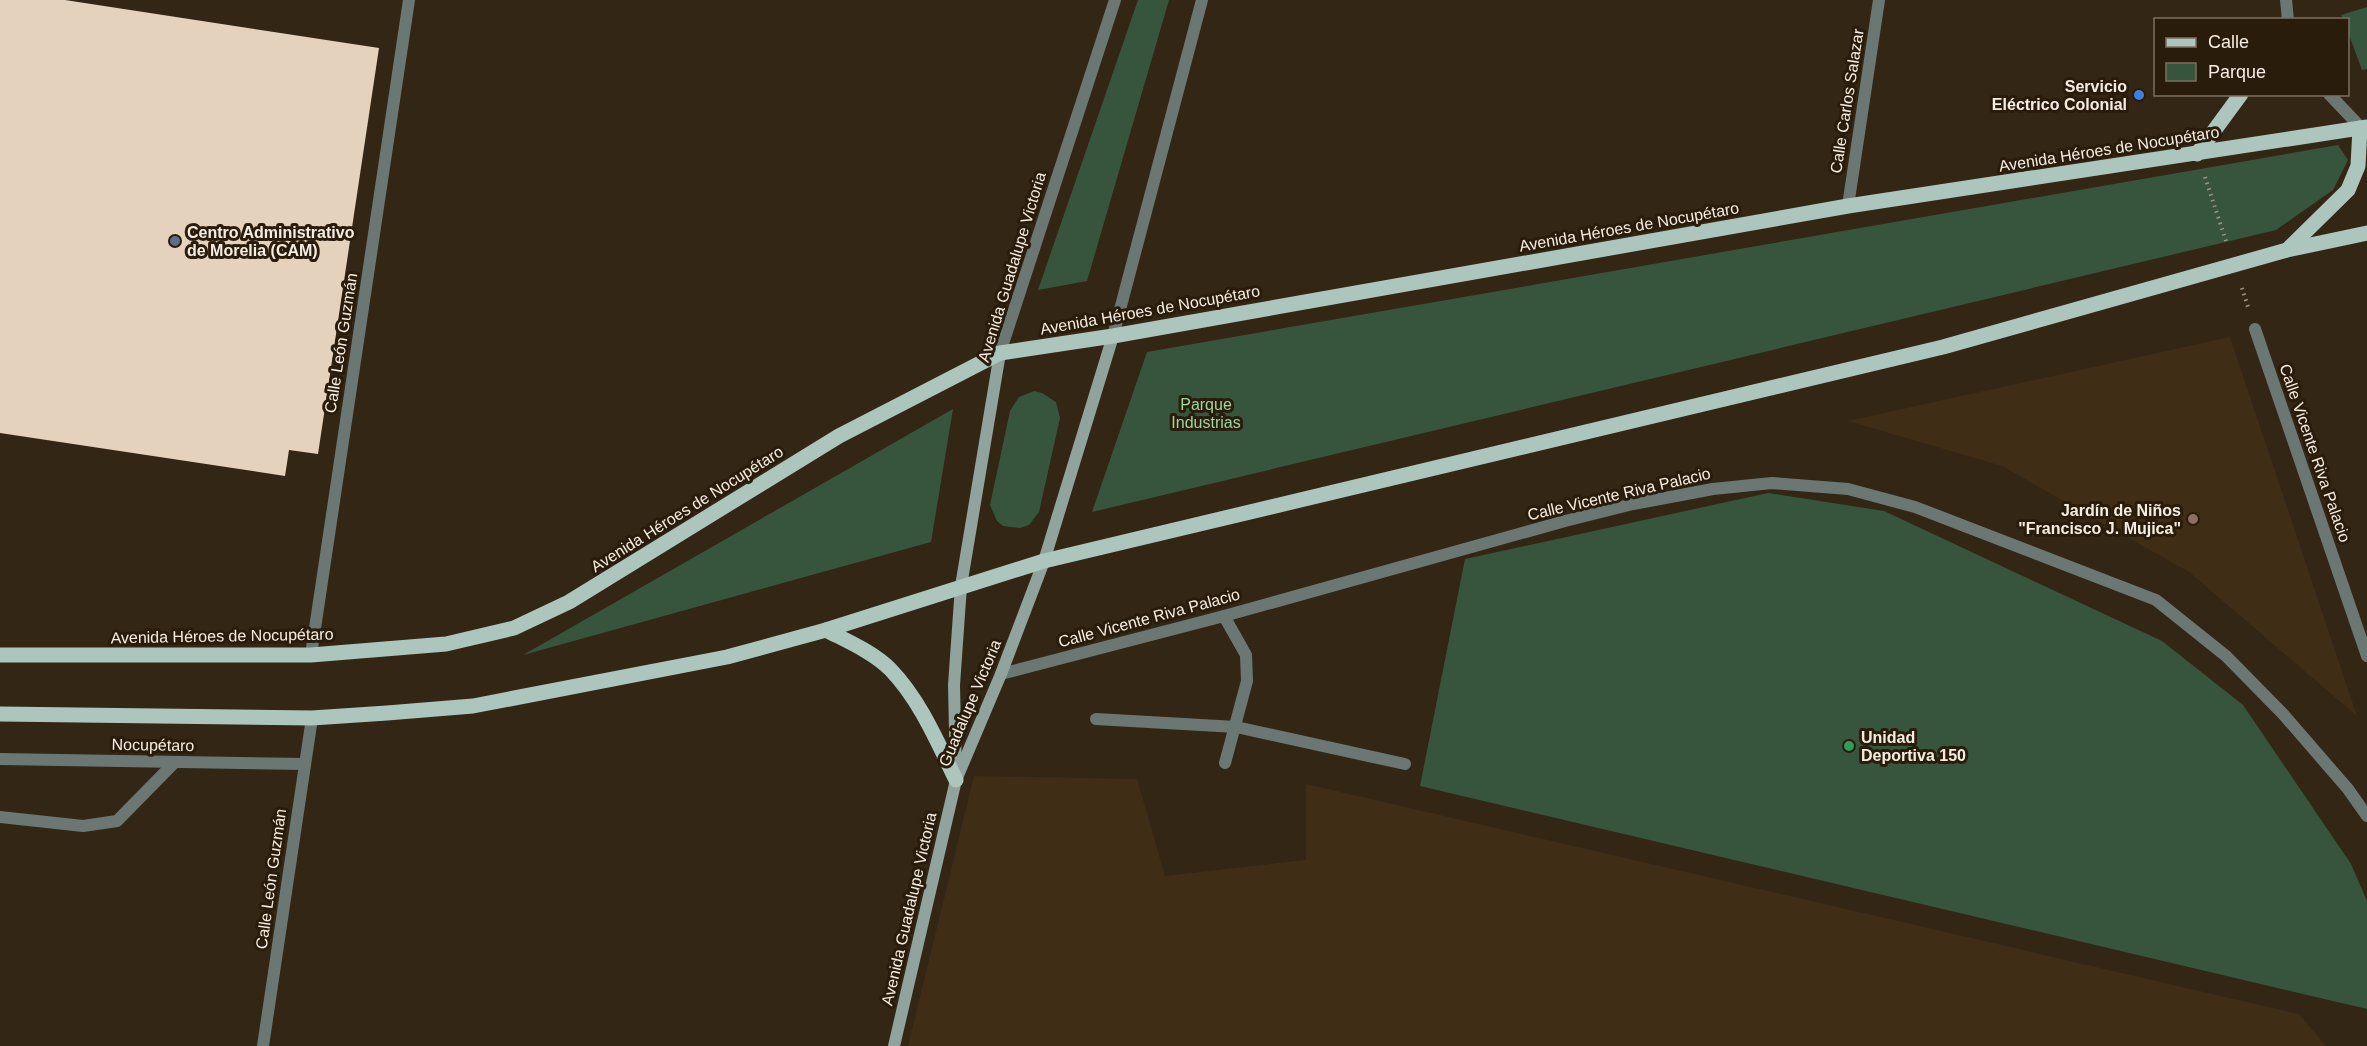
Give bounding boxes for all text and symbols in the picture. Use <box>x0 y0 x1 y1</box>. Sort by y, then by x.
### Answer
legend <box>2154 18 2349 96</box>
street label: Calle Carlos Salazar <box>1827 27 1867 174</box>
text: Calle <box>2208 32 2249 52</box>
text: Parque <box>2208 62 2266 82</box>
place label: Servicio Eléctrico Colonial <box>1992 78 2127 113</box>
marker: Servicio Eléctrico Colonial <box>2132 88 2146 102</box>
street label: Avenida Héroes de Nocupétaro <box>1998 123 2221 175</box>
street label: Avenida Guadalupe Victoria <box>975 170 1049 364</box>
street label: Avenida Héroes de Nocupétaro <box>1518 199 1740 255</box>
place label: Centro Administrativo de Morelia (CAM) <box>187 224 355 259</box>
marker: Centro Administrativo de Morelia (CAM) <box>168 234 182 248</box>
street label: Calle León Guzmán <box>322 272 360 414</box>
street label: Avenida Héroes de Nocupétaro <box>1039 282 1261 338</box>
street label: Calle Vicente Riva Palacio <box>2276 362 2354 544</box>
park label: Parque Industrias <box>1171 396 1241 431</box>
street label: Avenida Héroes de Nocupétaro <box>588 443 786 575</box>
street label: Calle Vicente Riva Palacio <box>1526 465 1712 523</box>
place label: Jardín de Niños "Francisco J. Mujica" <box>2018 502 2181 537</box>
marker: Jardín de Niños "Francisco J. Mujica" <box>2186 512 2200 526</box>
street label: Calle Vicente Riva Palacio <box>1056 586 1242 650</box>
street label: Avenida Héroes de Nocupétaro <box>110 626 334 646</box>
street label: Guadalupe Victoria <box>936 637 1004 769</box>
place label: Unidad Deportiva 150 <box>1861 729 1966 764</box>
street label: Nocupétaro <box>111 736 195 754</box>
marker: Unidad Deportiva 150 <box>1842 739 1856 753</box>
street label: Calle León Guzmán <box>253 808 289 950</box>
street label: Avenida Guadalupe Victoria <box>878 811 940 1007</box>

